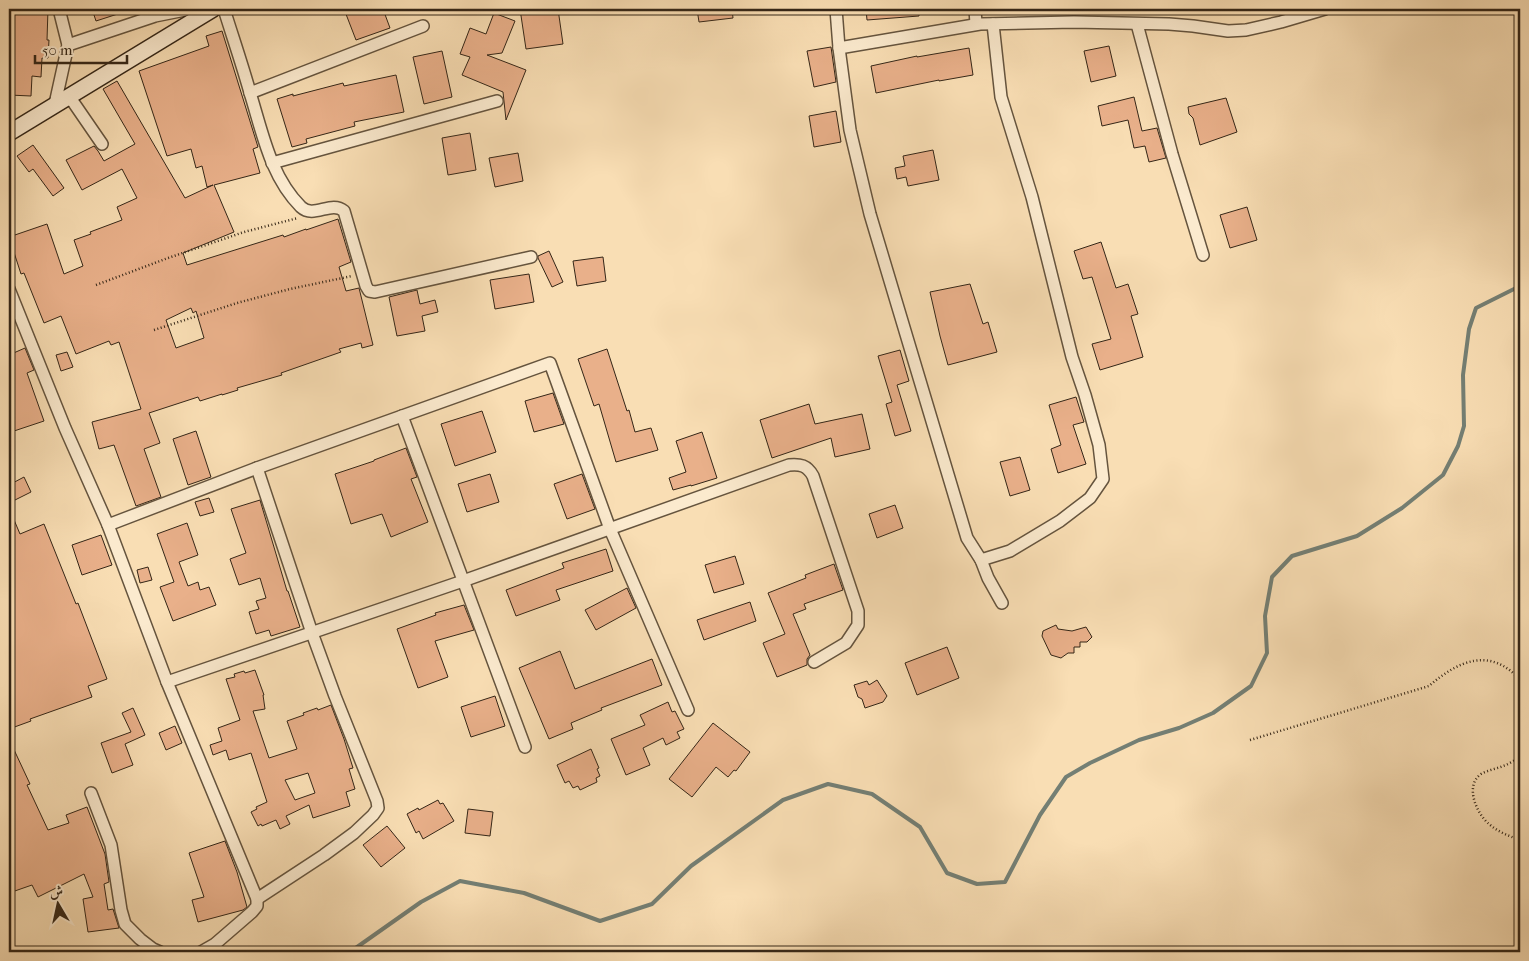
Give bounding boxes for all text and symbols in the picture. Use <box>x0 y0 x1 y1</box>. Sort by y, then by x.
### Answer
scale bar <box>35 32 128 64</box>
text: 50 m <box>42 41 73 59</box>
north arrow <box>32 878 82 928</box>
text: ش <box>48 882 64 901</box>

